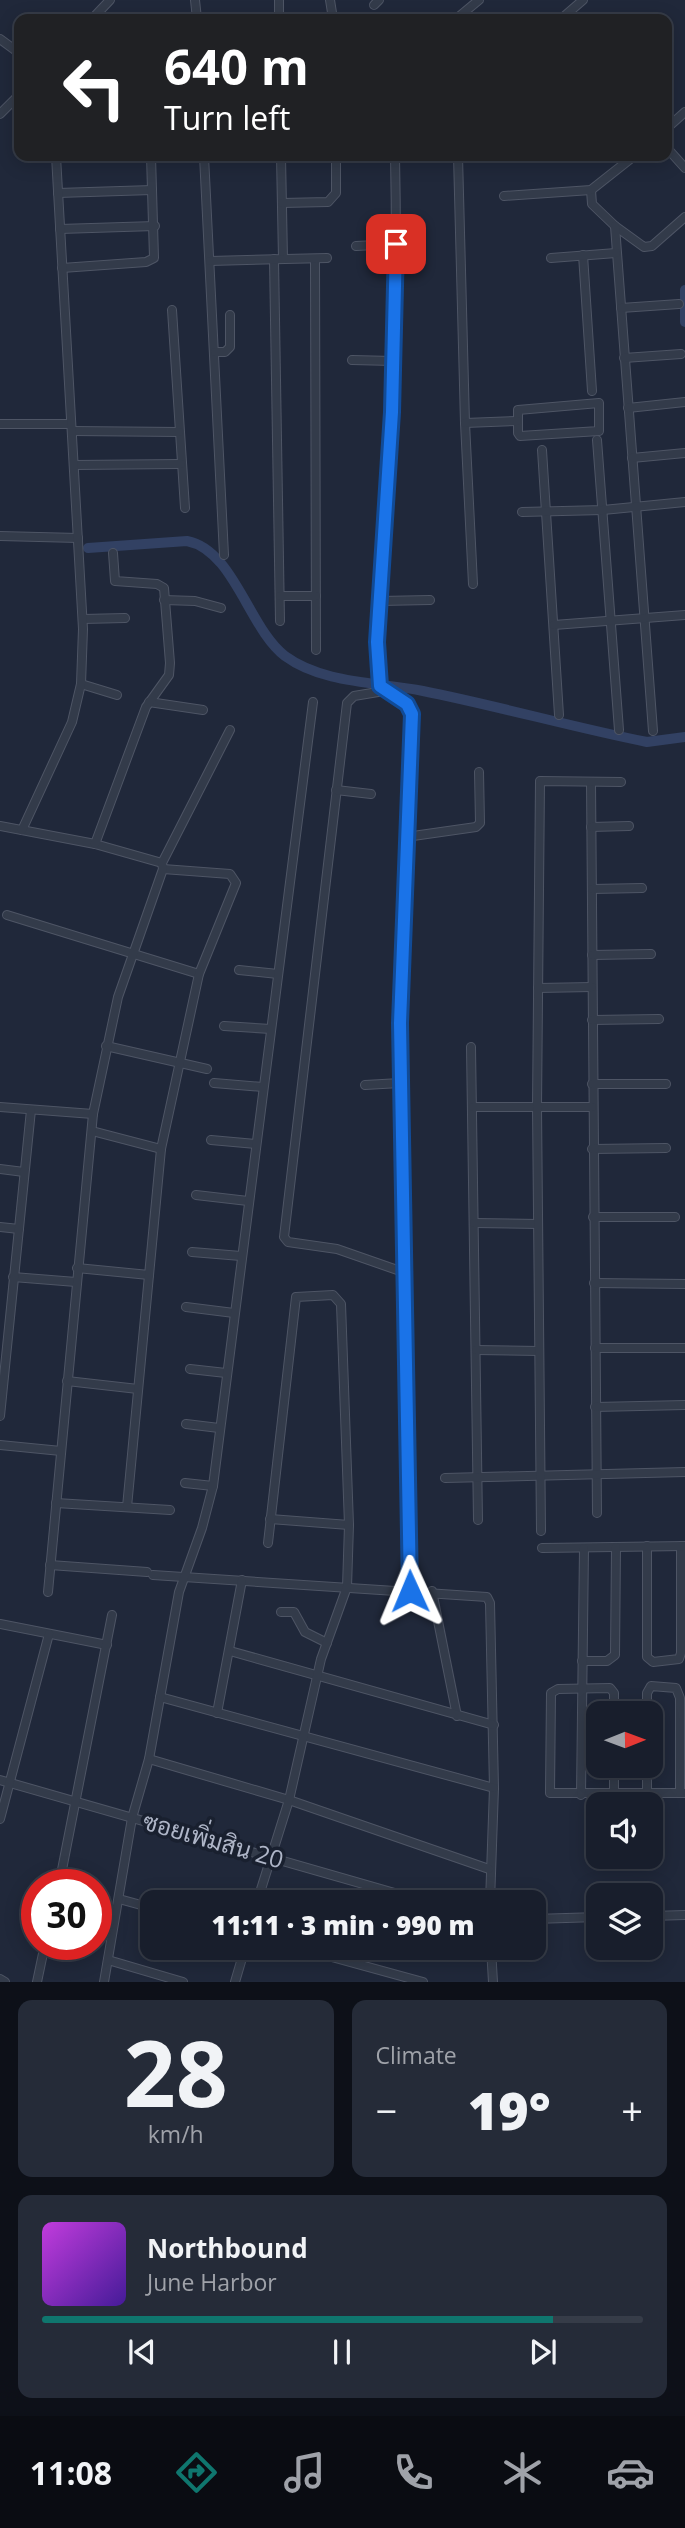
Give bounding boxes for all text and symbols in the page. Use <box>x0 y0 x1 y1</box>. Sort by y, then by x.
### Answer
text: 640 m <box>164 33 309 99</box>
icon: left <box>49 42 140 133</box>
text: Turn left <box>164 96 290 139</box>
pin <box>366 214 426 274</box>
icon: arrive <box>377 225 415 263</box>
position arrow <box>373 1554 447 1628</box>
north arrow <box>586 1701 663 1778</box>
map controls <box>586 1701 663 1960</box>
button: sound <box>586 1792 663 1869</box>
street label: ซอยเพิ่มสิน 20 <box>139 1802 288 1875</box>
speed limit sign: 30 <box>21 1869 112 1960</box>
button: layers <box>586 1883 663 1960</box>
text: 11:11 · 3 min · 990 m <box>212 1907 474 1943</box>
text: 28 <box>124 2010 228 2134</box>
text: Climate <box>376 2039 457 2071</box>
text: 19° <box>468 2074 551 2145</box>
text: − <box>376 2084 397 2136</box>
text: + <box>621 2084 643 2136</box>
text: km/h <box>148 2118 204 2150</box>
text: Northbound <box>147 2230 308 2266</box>
text: June Harbor <box>147 2266 277 2298</box>
icon: previous <box>123 2333 161 2371</box>
icon: pause <box>323 2333 361 2371</box>
icon: next <box>524 2333 562 2371</box>
icon: directions <box>172 2448 221 2497</box>
icon: music <box>280 2448 329 2497</box>
icon: phone <box>389 2448 438 2497</box>
icon: climate <box>498 2448 547 2497</box>
icon: car <box>606 2448 655 2497</box>
text: 11:08 <box>30 2451 112 2494</box>

